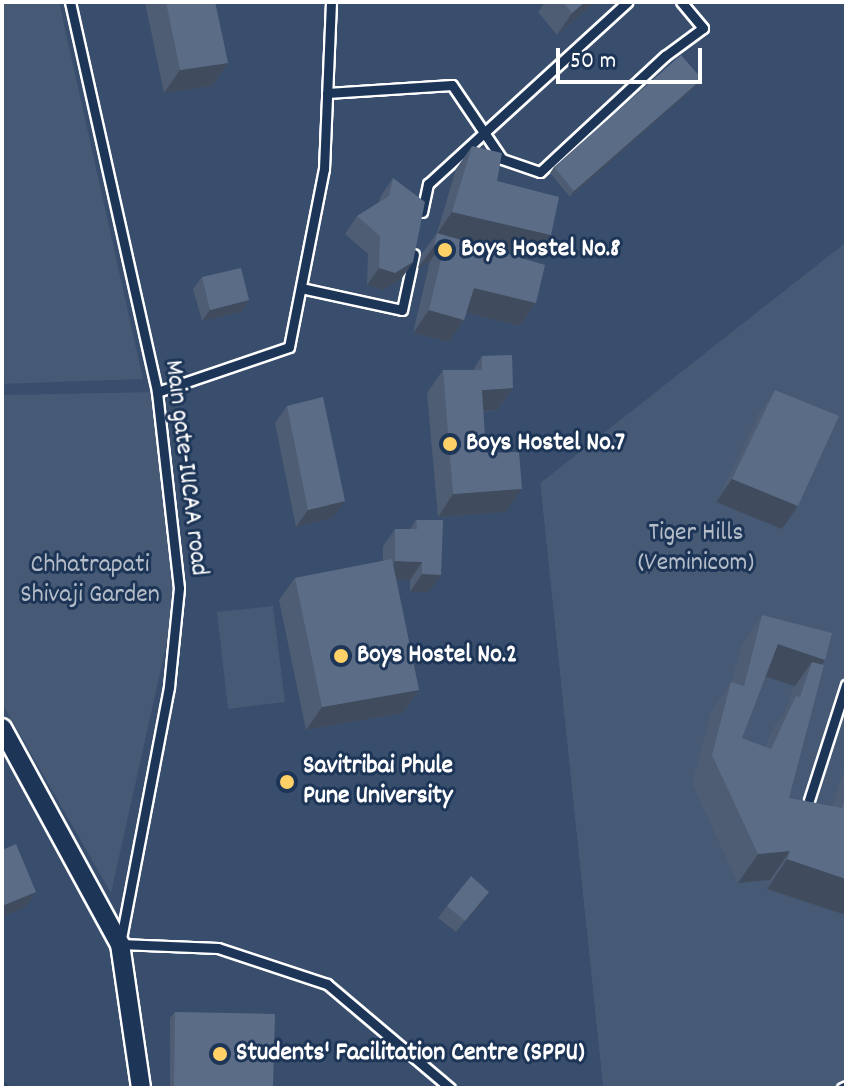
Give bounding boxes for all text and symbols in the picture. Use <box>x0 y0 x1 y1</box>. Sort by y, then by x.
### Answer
scale bar <box>560 32 706 82</box>
text: 50 m <box>570 45 616 79</box>
place label: Boys Hostel No.8 <box>461 234 620 266</box>
marker: Boys Hostel No.8 <box>436 241 454 259</box>
street label: Main gate-IUCAA road <box>156 358 214 578</box>
place label: Boys Hostel No.7 <box>466 428 625 460</box>
marker: Boys Hostel No.7 <box>441 435 459 453</box>
park label: Tiger Hills (Veminicom) <box>638 518 754 580</box>
park label: Chhatrapati Shivaji Garden <box>20 550 160 612</box>
place label: Boys Hostel No.2 <box>357 640 517 672</box>
marker: Boys Hostel No.2 <box>332 647 350 665</box>
place label: Savitribai Phule Pune University <box>303 751 453 812</box>
marker: Savitribai Phule Pune University <box>278 773 296 791</box>
place label: Students' Facilitation Centre (SPPU) <box>236 1038 585 1070</box>
marker: Students' Facilitation Centre (SPPU) <box>211 1045 229 1063</box>

